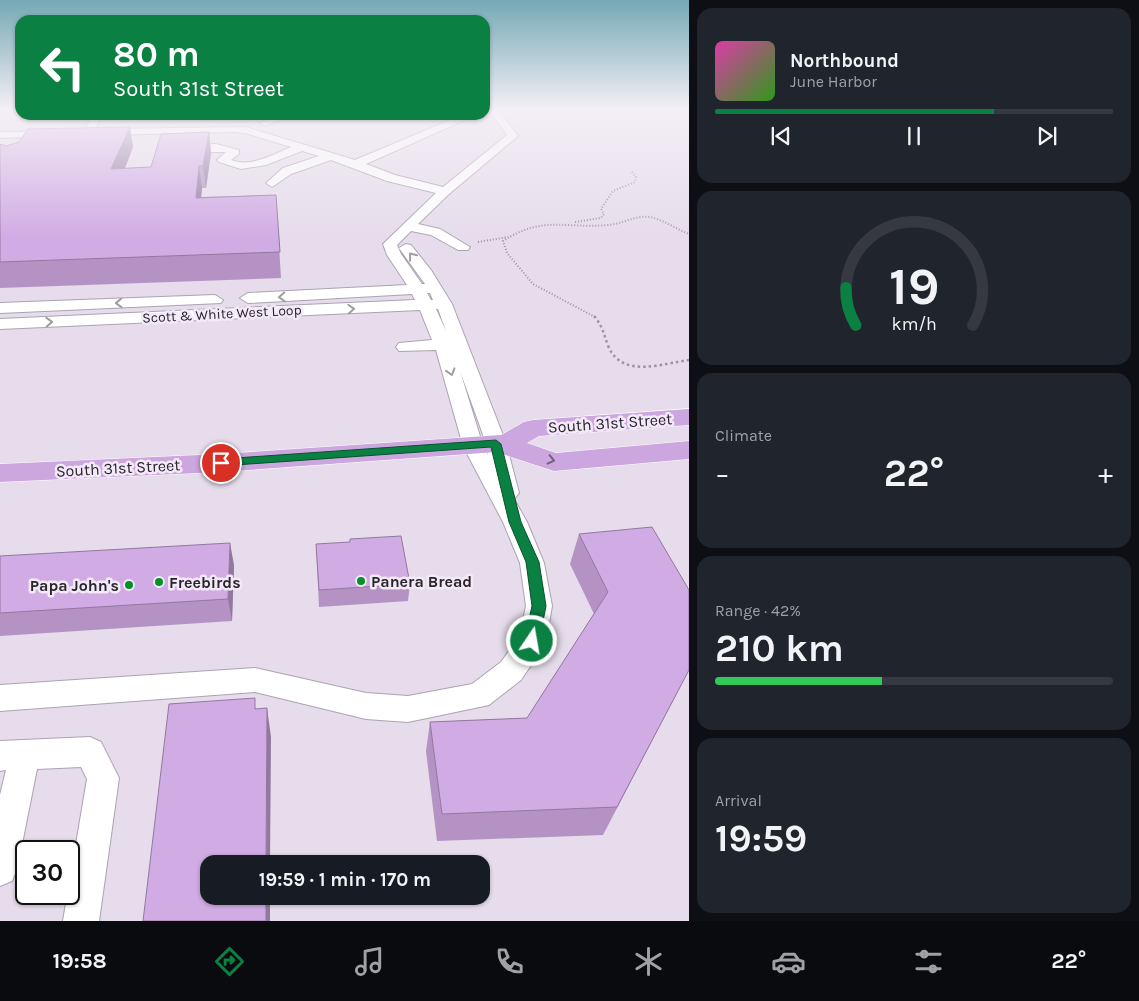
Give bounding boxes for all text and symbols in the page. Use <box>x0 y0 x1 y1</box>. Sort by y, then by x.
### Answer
text: 80 m <box>113 34 200 75</box>
icon: left <box>30 35 95 100</box>
text: Northbound <box>790 50 899 72</box>
text: June Harbor <box>790 72 877 91</box>
text: South 31st Street <box>113 76 284 102</box>
icon: previous <box>767 122 795 150</box>
icon: pause <box>900 122 928 150</box>
icon: next <box>1033 122 1061 150</box>
one-way arrow <box>410 253 418 262</box>
text: 19 <box>889 256 939 317</box>
one-way arrow <box>277 291 285 302</box>
one-way arrow <box>115 298 123 309</box>
street label: Scott & White West Loop <box>142 301 302 327</box>
one-way arrow <box>347 303 355 314</box>
text: km/h <box>891 314 937 335</box>
one-way arrow <box>45 317 53 327</box>
one-way arrow <box>446 367 456 376</box>
street label: South 31st Street <box>547 409 673 437</box>
text: Climate <box>715 426 772 445</box>
pin <box>200 442 242 484</box>
icon: arrive <box>207 449 235 477</box>
text: 22° <box>884 451 944 496</box>
one-way arrow <box>547 454 556 464</box>
street label: South 31st Street <box>55 455 181 481</box>
text: − <box>715 457 730 490</box>
text: + <box>1098 457 1113 490</box>
place label: Panera Bread <box>371 572 472 591</box>
place label: Freebirds <box>169 573 241 592</box>
marker: Panera Bread <box>355 575 367 587</box>
place label: Papa John's <box>30 576 119 595</box>
marker: Freebirds <box>153 576 165 588</box>
marker: Papa John's <box>123 579 135 591</box>
text: Range · 42% <box>715 601 801 620</box>
position arrow <box>505 614 557 666</box>
text: 210 km <box>715 626 844 671</box>
text: Arrival <box>715 791 762 810</box>
text: 19:59 <box>715 816 807 861</box>
speed limit sign: 30 <box>15 840 80 905</box>
text: 19:59 · 1 min · 170 m <box>259 869 431 891</box>
icon: directions <box>212 944 247 979</box>
icon: music <box>352 944 387 979</box>
icon: phone <box>492 944 527 979</box>
icon: climate <box>631 944 666 979</box>
icon: car <box>771 944 806 979</box>
icon: filters <box>911 944 946 979</box>
text: 19:58 <box>52 948 107 974</box>
text: 22° <box>1051 948 1086 974</box>

